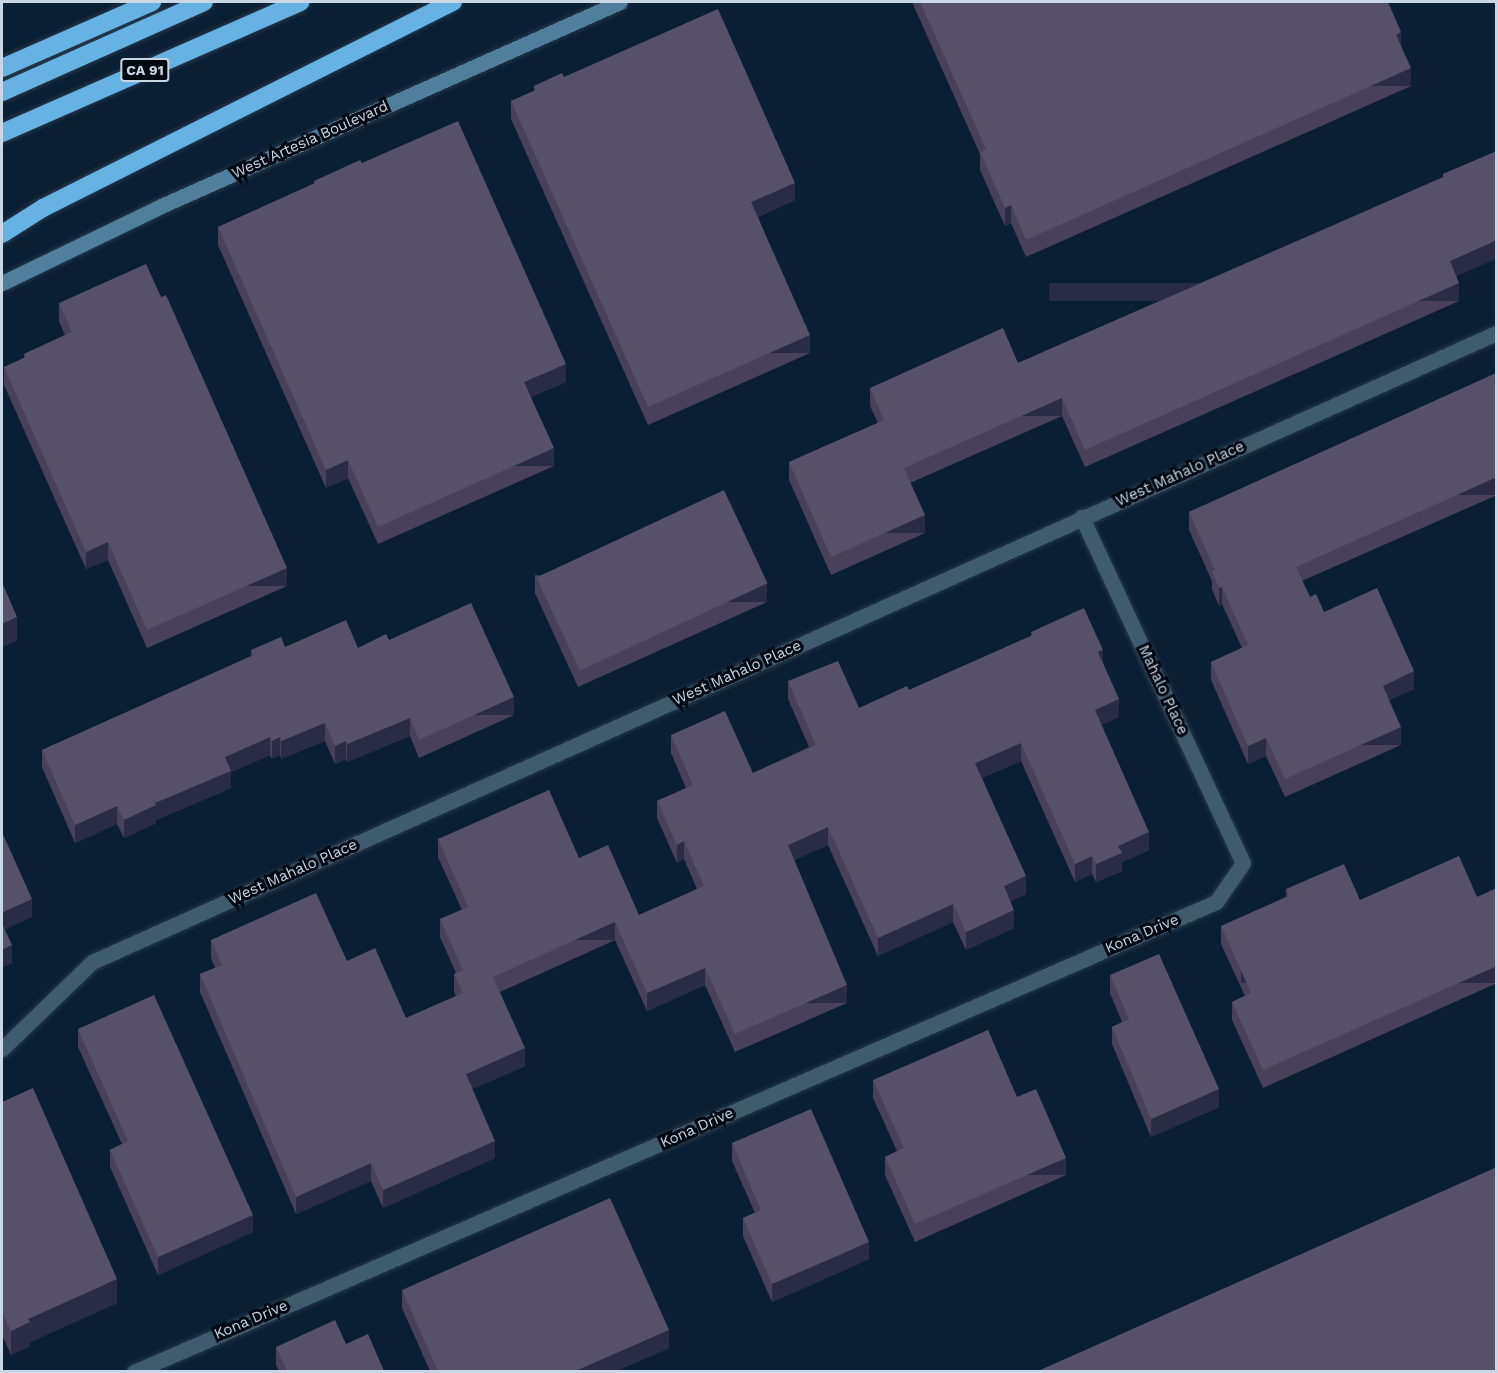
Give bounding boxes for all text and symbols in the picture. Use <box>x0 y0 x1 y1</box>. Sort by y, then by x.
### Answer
road number: CA 91 <box>120 59 170 81</box>
street label: West Artesia Boulevard <box>229 97 391 183</box>
street label: West Mahalo Place <box>1113 438 1247 510</box>
street label: West Mahalo Place <box>670 637 804 709</box>
street label: Mahalo Place <box>1134 642 1192 738</box>
street label: West Mahalo Place <box>226 836 360 908</box>
street label: Kona Drive <box>1102 910 1182 958</box>
street label: Kona Drive <box>658 1104 736 1152</box>
street label: Kona Drive <box>211 1296 291 1344</box>

